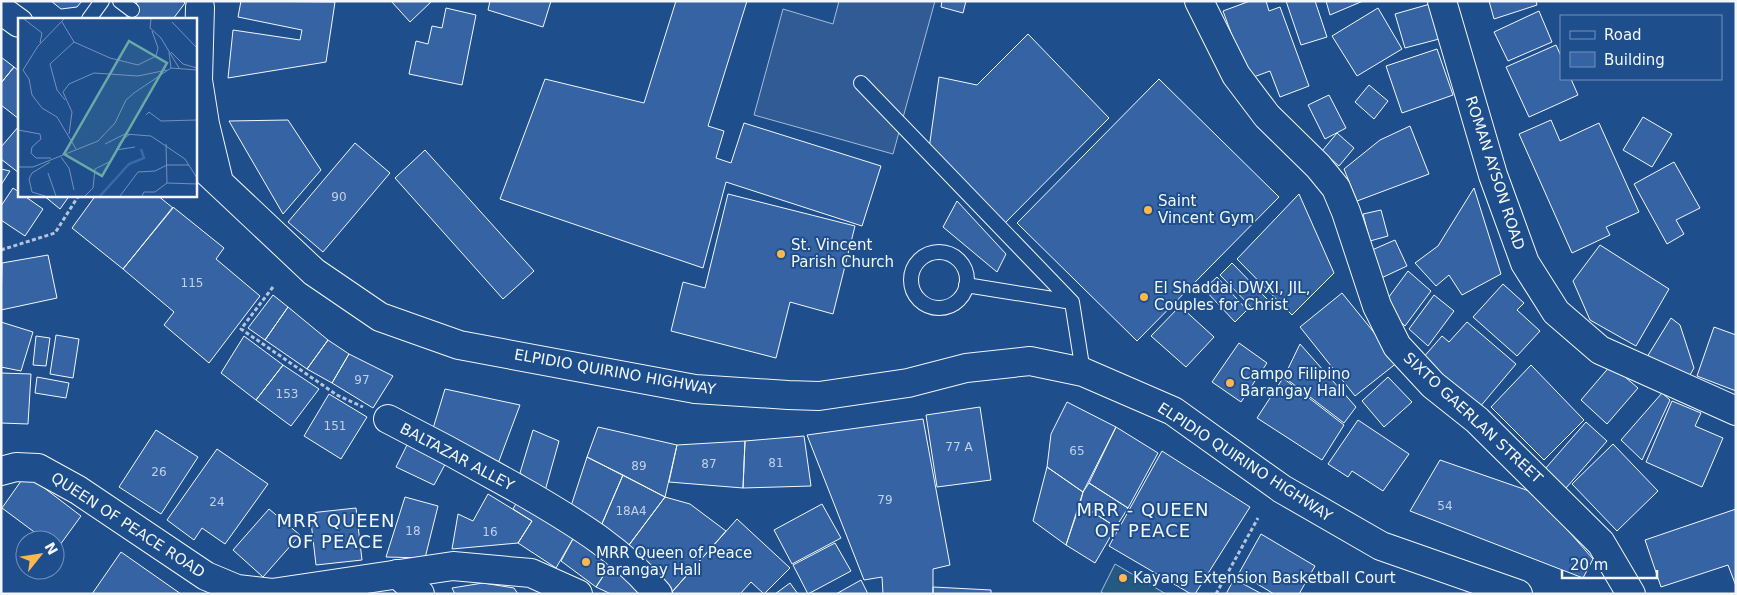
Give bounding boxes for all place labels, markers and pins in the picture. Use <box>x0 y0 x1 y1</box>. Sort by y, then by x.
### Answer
place label: Saint Vincent Gym <box>1158 192 1254 227</box>
marker: Saint Vincent Gym <box>1142 204 1154 216</box>
place label: St. Vincent Parish Church <box>791 236 894 271</box>
marker: St. Vincent Parish Church <box>775 248 787 260</box>
place label: El Shaddai DWXI, JIL, Couples for Christ <box>1154 279 1310 314</box>
marker: El Shaddai DWXI, JIL, Couples for Christ <box>1138 291 1150 303</box>
place label: Campo Filipino Barangay Hall <box>1240 365 1350 400</box>
marker: Campo Filipino Barangay Hall <box>1224 377 1236 389</box>
place label: MRR Queen of Peace Barangay Hall <box>596 544 752 579</box>
marker: MRR Queen of Peace Barangay Hall <box>580 556 592 568</box>
place label: Kayang Extension Basketball Court <box>1133 569 1396 587</box>
marker: Kayang Extension Basketball Court <box>1117 572 1129 584</box>

